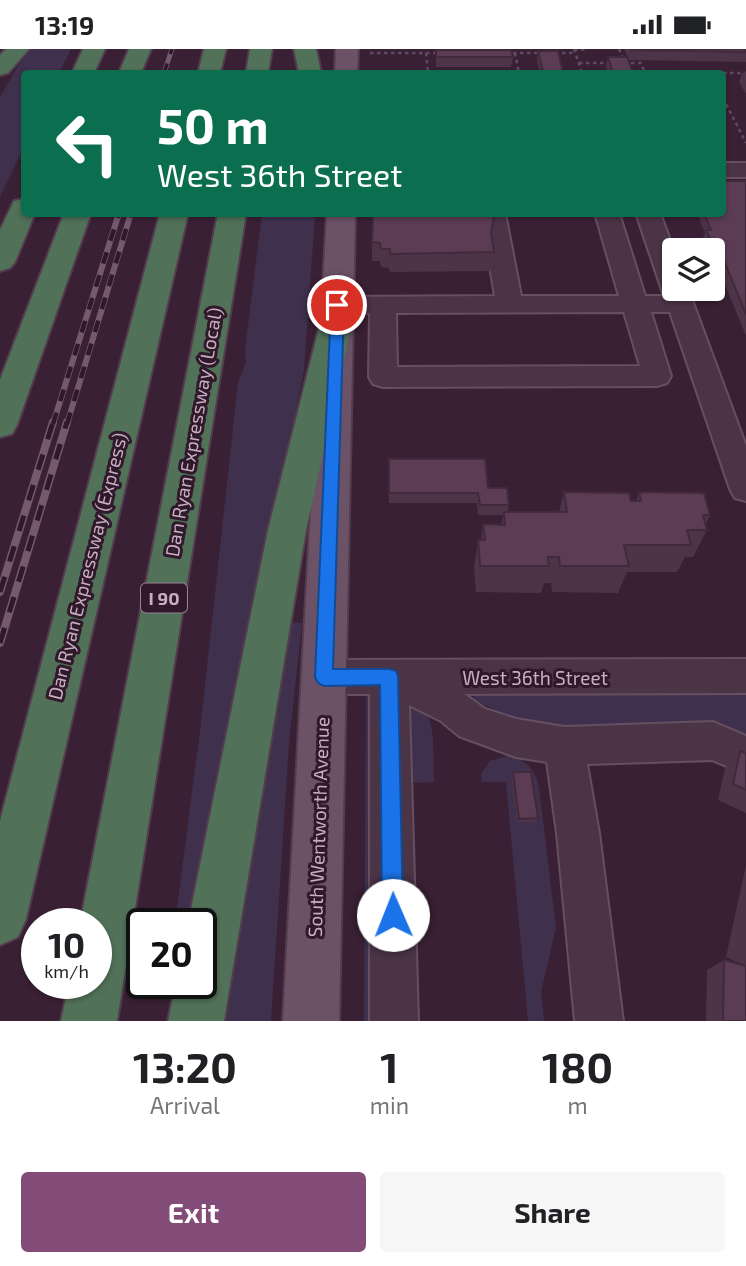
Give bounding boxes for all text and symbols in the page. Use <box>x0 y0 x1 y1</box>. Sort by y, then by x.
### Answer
text: 13:19 <box>35 9 94 40</box>
text: 50 m <box>157 95 269 154</box>
icon: left <box>42 98 133 189</box>
text: West 36th Street <box>157 155 402 193</box>
map controls <box>662 238 725 301</box>
button: layers <box>662 238 725 301</box>
pin <box>307 275 367 335</box>
icon: arrive <box>318 286 356 324</box>
street label: Dan Ryan Expressway (Local) <box>160 305 226 559</box>
street label: Dan Ryan Expressway (Express) <box>43 430 131 702</box>
road number: I 90 <box>141 583 187 613</box>
street label: West 36th Street <box>462 666 608 689</box>
street label: South Wentworth Avenue <box>303 716 333 938</box>
position arrow <box>356 878 430 952</box>
speed limit sign: 20 <box>126 908 217 999</box>
text: 10 <box>48 923 85 965</box>
text: km/h <box>44 960 89 982</box>
text: 13:20 <box>133 1041 237 1091</box>
text: 1 <box>380 1041 399 1091</box>
text: 180 <box>542 1041 613 1091</box>
text: Arrival <box>150 1091 220 1119</box>
text: min <box>370 1091 409 1119</box>
text: m <box>567 1091 588 1119</box>
button: Exit <box>21 1172 366 1252</box>
button: Share <box>380 1172 725 1252</box>

